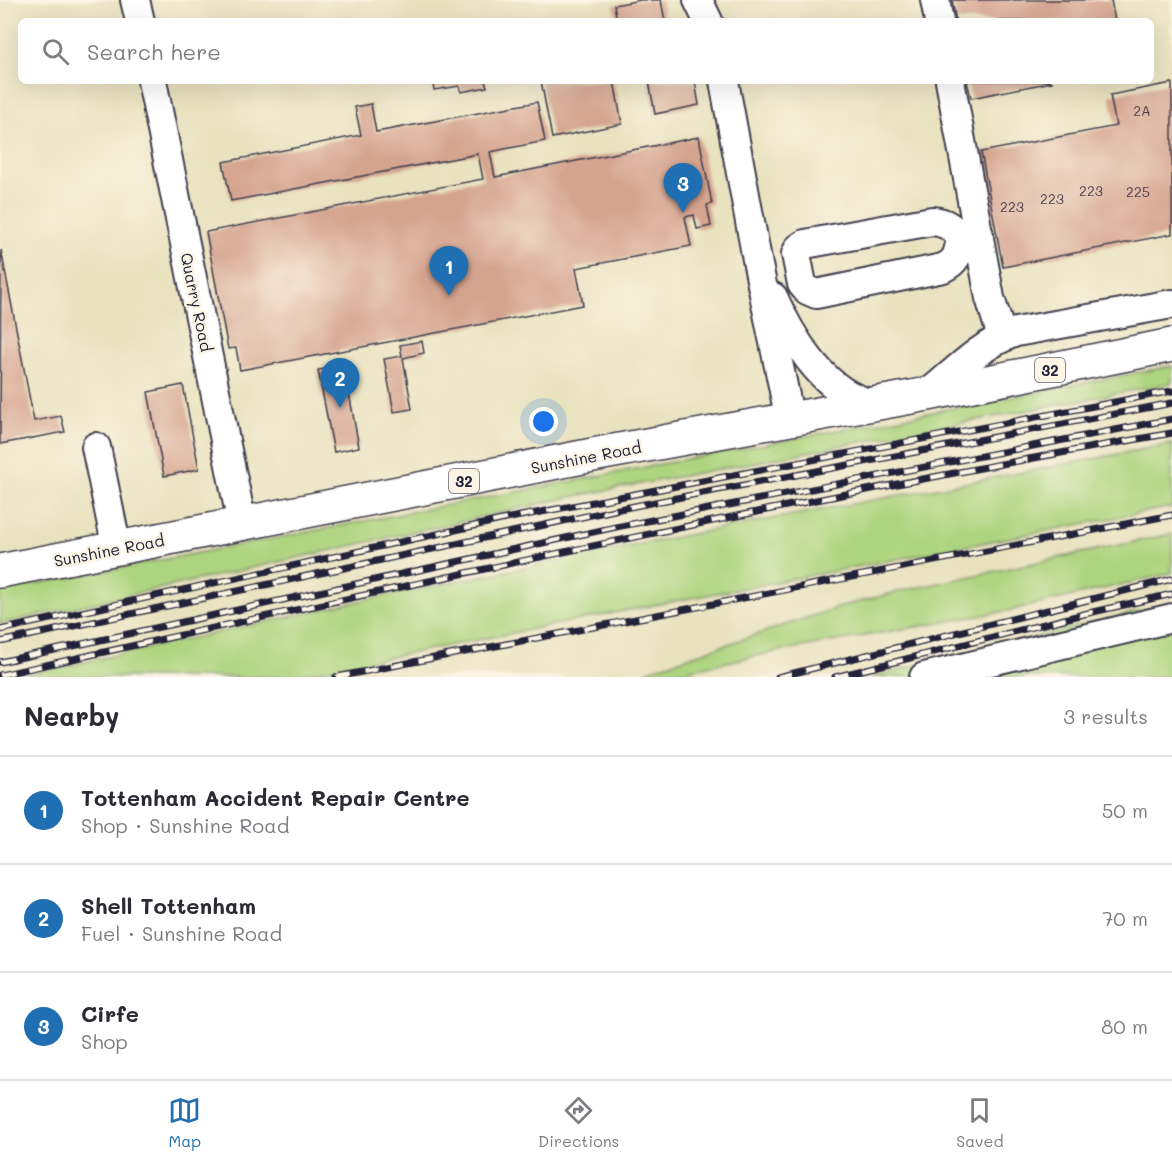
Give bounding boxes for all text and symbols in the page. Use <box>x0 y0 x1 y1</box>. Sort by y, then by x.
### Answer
search box <box>18 18 1154 84</box>
icon: search <box>39 35 72 68</box>
text: Search here <box>87 37 221 66</box>
house number: 2A <box>1133 101 1151 120</box>
pin: 3 <box>664 164 702 213</box>
house number: 223 <box>1079 181 1103 200</box>
house number: 225 <box>1126 182 1150 201</box>
house number: 223 <box>1040 189 1064 208</box>
house number: 223 <box>1000 197 1024 216</box>
pin: 1 <box>430 246 468 296</box>
street label: Quarry Road <box>176 251 218 353</box>
pin: 2 <box>320 358 360 408</box>
road number: 32 <box>1035 358 1065 382</box>
your location <box>529 407 558 436</box>
street label: Sunshine Road <box>529 436 643 478</box>
road number: 32 <box>449 469 479 493</box>
street label: Sunshine Road <box>52 529 166 571</box>
text: Nearby <box>24 699 119 733</box>
text: 3 results <box>1063 703 1148 729</box>
text: Tottenham Accident Repair Centre <box>81 783 470 812</box>
text: 1 <box>39 797 48 823</box>
text: 50 m <box>1102 797 1148 823</box>
text: Shop · Sunshine Road <box>81 812 289 838</box>
text: Shell Tottenham <box>81 891 256 920</box>
text: 2 <box>38 905 49 931</box>
text: 70 m <box>1102 905 1148 931</box>
text: Fuel · Sunshine Road <box>81 920 282 946</box>
text: Cirfe <box>81 999 139 1028</box>
text: 3 <box>38 1013 50 1039</box>
text: 80 m <box>1101 1013 1148 1039</box>
text: Shop <box>81 1028 128 1054</box>
tab: Map <box>168 1094 201 1151</box>
tab: Directions <box>538 1094 619 1151</box>
tab: Saved <box>956 1094 1004 1151</box>

